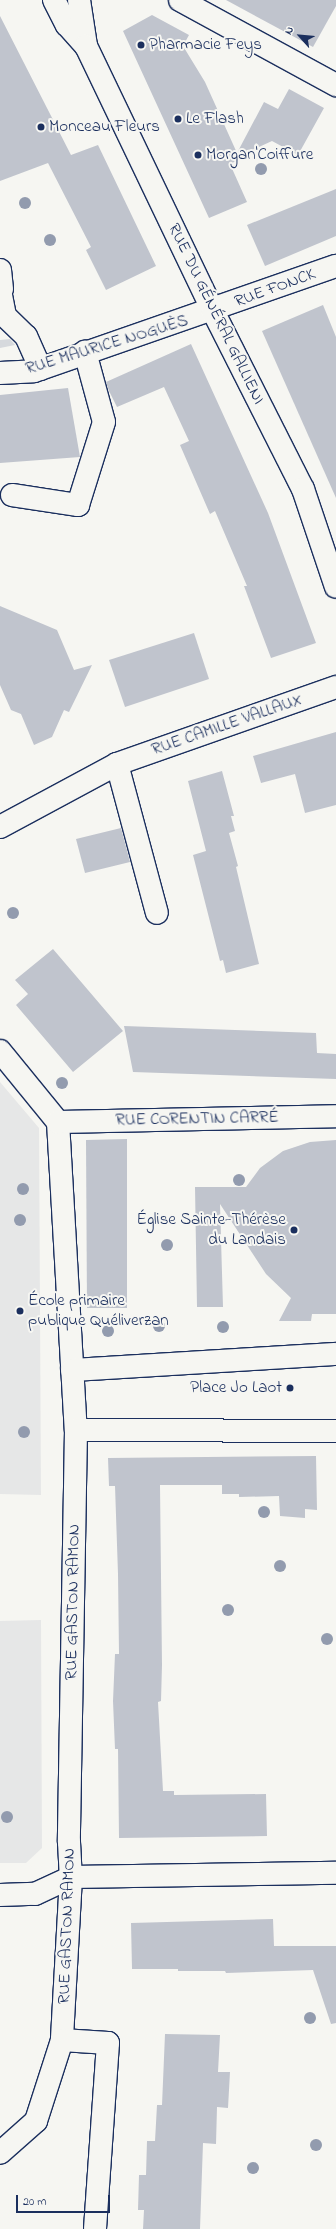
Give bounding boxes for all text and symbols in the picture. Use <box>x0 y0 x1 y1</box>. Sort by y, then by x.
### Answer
north arrow <box>280 16 320 56</box>
text: N <box>280 24 298 37</box>
place label: Pharmacie Feys <box>149 35 262 55</box>
marker: Pharmacie Feys <box>136 40 146 50</box>
place label: Le Flash <box>186 109 244 129</box>
marker: Le Flash <box>173 114 183 124</box>
place label: Monceau Fleurs <box>49 117 160 137</box>
marker: Monceau Fleurs <box>36 122 46 132</box>
place label: Morgan'Coiffure <box>206 145 313 165</box>
marker: Morgan'Coiffure <box>193 150 203 160</box>
street label: RUE DU GÉNÉRAL GALLIENI <box>163 220 269 408</box>
street label: RUE FONCK <box>232 264 318 312</box>
street label: RUE MAURICE NOGUÈS <box>23 311 191 379</box>
street label: RUE CAMILLE VALLAUX <box>149 690 305 760</box>
street label: RUE CORENTIN CARRÉ <box>115 1107 279 1131</box>
place label: Église Sainte-Thérèse du Landais <box>136 1210 286 1250</box>
marker: Église Sainte-Thérèse du Landais <box>289 1225 299 1235</box>
place label: École primaire publique Quéliverzan <box>28 1291 169 1331</box>
marker: École primaire publique Quéliverzan <box>15 1306 25 1316</box>
place label: Place Jo Laot <box>190 1378 282 1398</box>
marker: Place Jo Laot <box>285 1383 295 1393</box>
street label: RUE GASTON RAMON <box>61 1524 85 1680</box>
street label: RUE GASTON RAMON <box>54 1848 80 2004</box>
scale bar <box>18 2187 112 2213</box>
text: 20 m <box>23 2193 46 2211</box>

